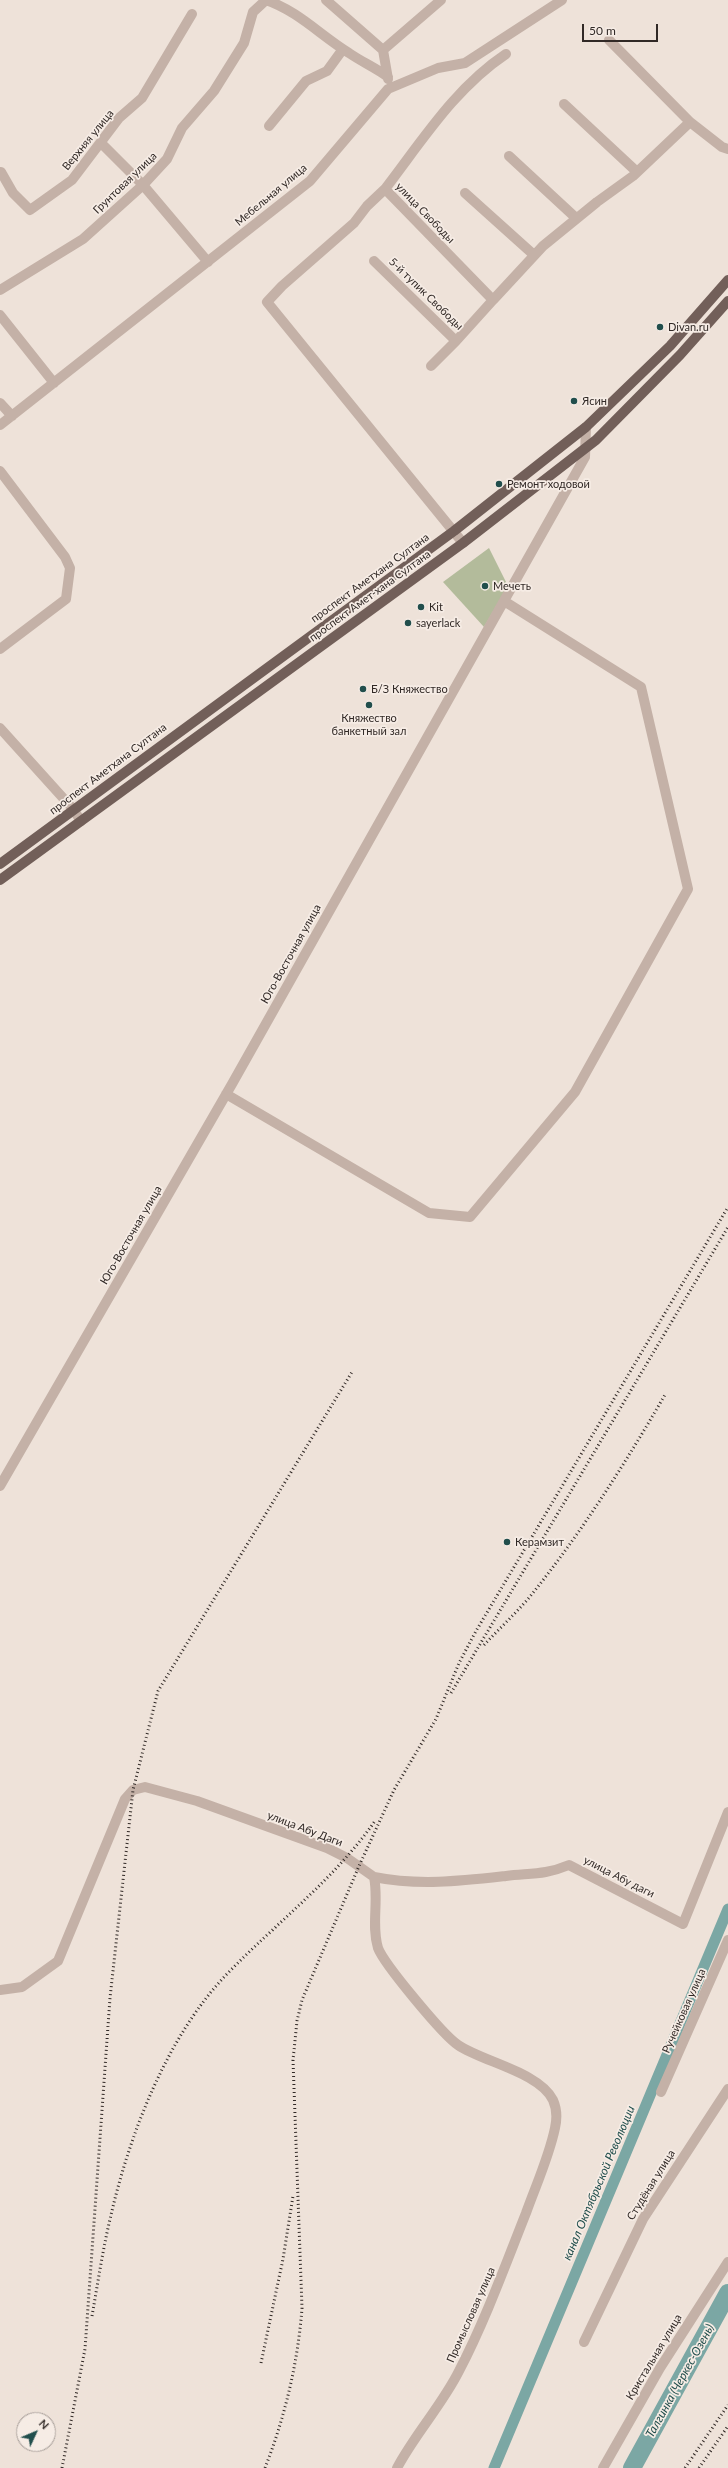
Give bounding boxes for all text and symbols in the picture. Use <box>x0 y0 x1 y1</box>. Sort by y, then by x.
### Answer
scale bar <box>584 16 660 42</box>
text: 50 m <box>589 23 616 38</box>
street label: Верхняя улица <box>60 107 116 173</box>
street label: Грунтовая улица <box>90 149 160 217</box>
street label: Мебельная улица <box>232 161 310 229</box>
street label: улица Свободы <box>393 180 457 246</box>
street label: 5-й тупик Свободы <box>386 255 466 333</box>
place label: Divan.ru <box>668 320 709 334</box>
marker: Divan.ru <box>655 322 665 332</box>
place label: Ясин <box>582 394 607 408</box>
marker: Ясин <box>569 396 579 406</box>
place label: Ремонт ходовой <box>507 477 590 491</box>
marker: Ремонт ходовой <box>494 479 504 489</box>
street label: проспект Аметхана Султана <box>308 531 432 625</box>
street label: проспект Амет-хана Султана <box>307 548 433 644</box>
place label: Мечеть <box>493 579 531 593</box>
marker: Мечеть <box>480 581 490 591</box>
place label: Kit <box>429 600 443 614</box>
marker: Kit <box>416 602 426 612</box>
place label: sayerlack <box>416 616 460 630</box>
marker: sayerlack <box>403 618 413 628</box>
place label: Б/З Княжество <box>371 682 448 696</box>
marker: Б/З Княжество <box>358 684 368 694</box>
marker: Княжество банкетный зал <box>364 700 374 710</box>
place label: Княжество банкетный зал <box>332 711 406 737</box>
street label: проспект Аметхана Султана <box>47 721 169 817</box>
street label: Юго-Восточная улица <box>258 902 324 1006</box>
street label: Юго-Восточная улица <box>97 1183 165 1287</box>
place label: Керамзит <box>515 1535 564 1549</box>
marker: Керамзит <box>502 1537 512 1547</box>
street label: улица Абу Даги <box>265 1809 345 1849</box>
street label: улица Абу даги <box>581 1853 657 1901</box>
street label: Ручейковая улица <box>659 1967 709 2055</box>
water label: канал Октябрьской Революции <box>560 2104 638 2262</box>
street label: Студёная улица <box>624 2147 678 2223</box>
street label: Промысловая улица <box>444 2265 498 2365</box>
street label: Кристальная улица <box>623 2312 685 2402</box>
water label: Талгинка (Черкес-Озень) <box>643 2322 717 2440</box>
north arrow <box>16 2412 56 2452</box>
text: N <box>37 2416 52 2432</box>

